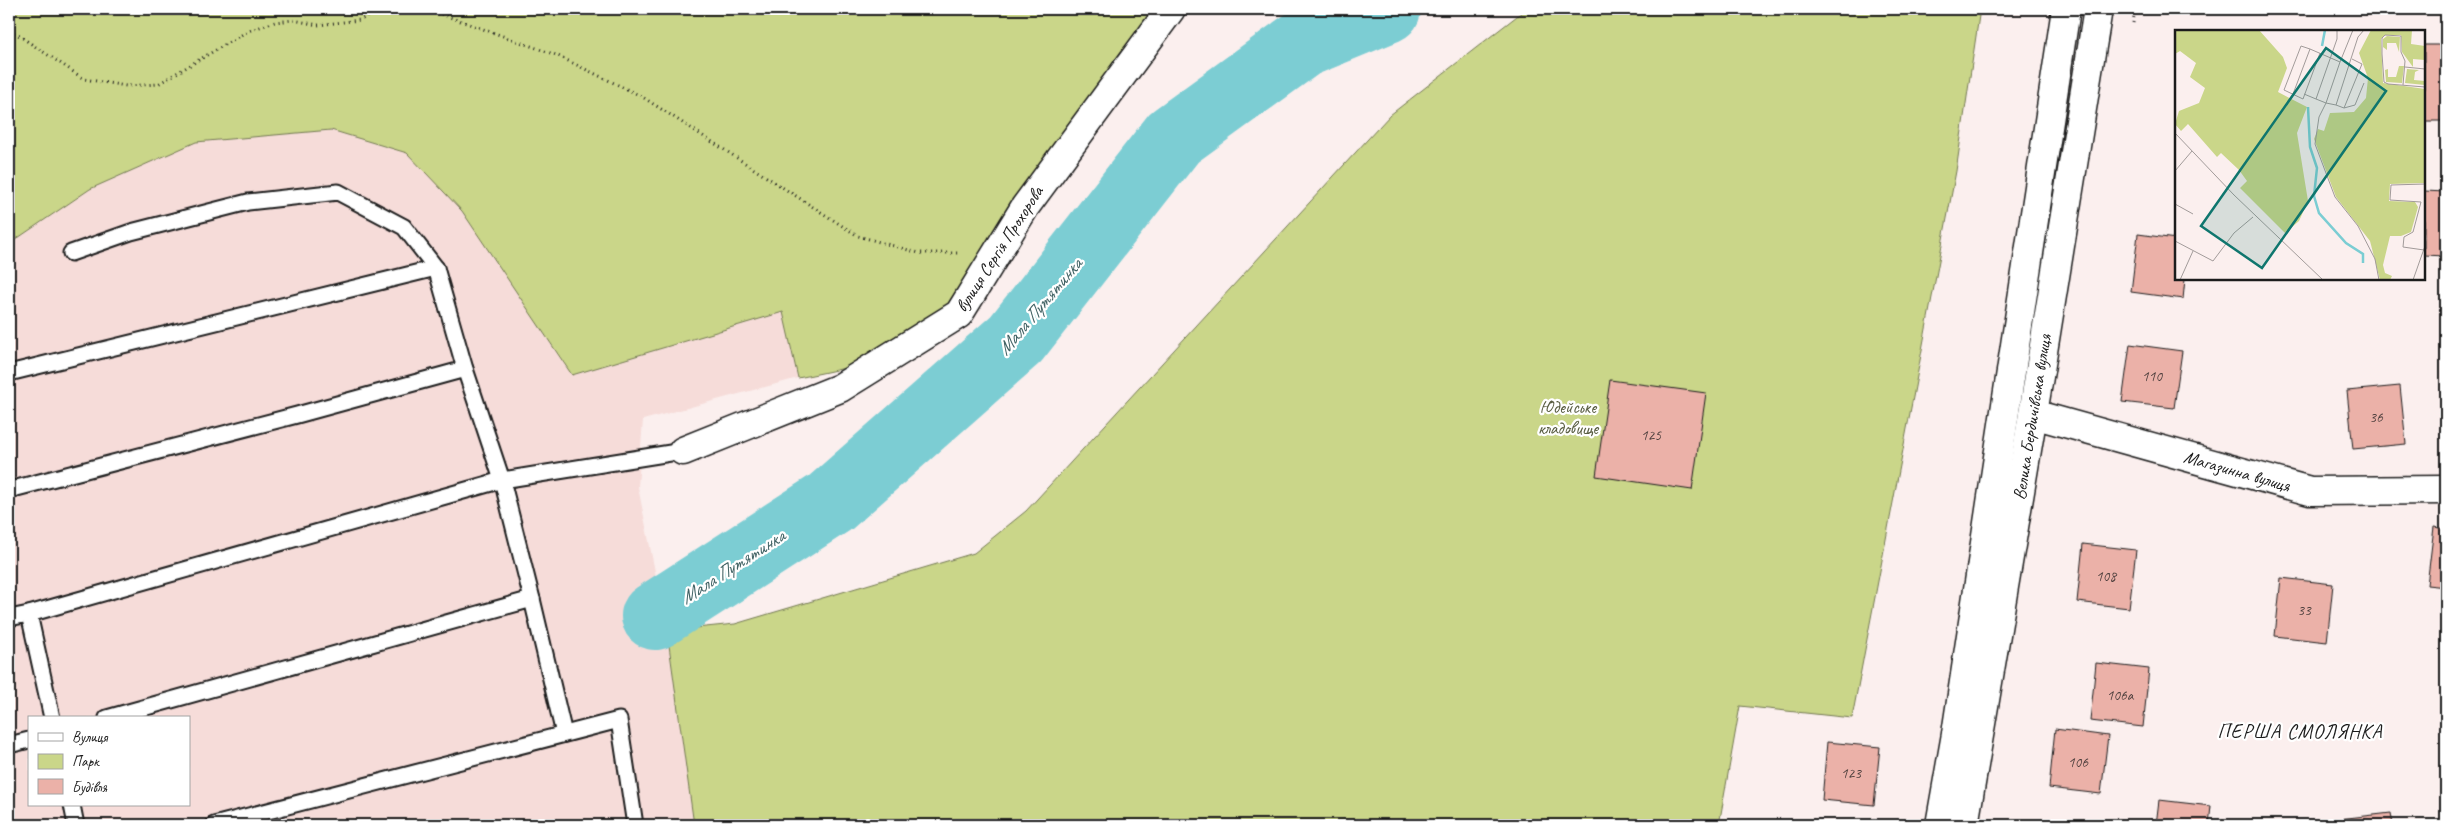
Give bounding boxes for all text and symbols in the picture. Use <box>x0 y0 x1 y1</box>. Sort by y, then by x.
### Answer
inset map <box>2175 30 2425 280</box>
street label: вулиця Сергія Прохорова <box>950 181 1049 316</box>
water label: Мала Путятинка <box>992 251 1089 360</box>
street label: Велика Бердичівська вулиця <box>2008 331 2056 501</box>
house number: 110 <box>2142 367 2163 386</box>
park label: Юдейське кладовище <box>1538 396 1599 439</box>
house number: 36 <box>2369 408 2384 427</box>
house number: 125 <box>1641 426 1662 445</box>
street label: Магазинна вулиця <box>2181 445 2294 498</box>
water label: Мала Путятинка <box>676 523 791 609</box>
house number: 108 <box>2096 567 2117 586</box>
house number: 33 <box>2297 601 2312 620</box>
house number: 106а <box>2107 686 2135 705</box>
legend <box>28 716 190 806</box>
district label: ПЕРША СМОЛЯНКА <box>2217 719 2383 744</box>
text: Вулиця <box>72 728 109 747</box>
text: Парк <box>72 752 100 771</box>
house number: 106 <box>2068 753 2089 772</box>
house number: 123 <box>1841 764 1862 783</box>
text: Будівля <box>72 778 107 797</box>

